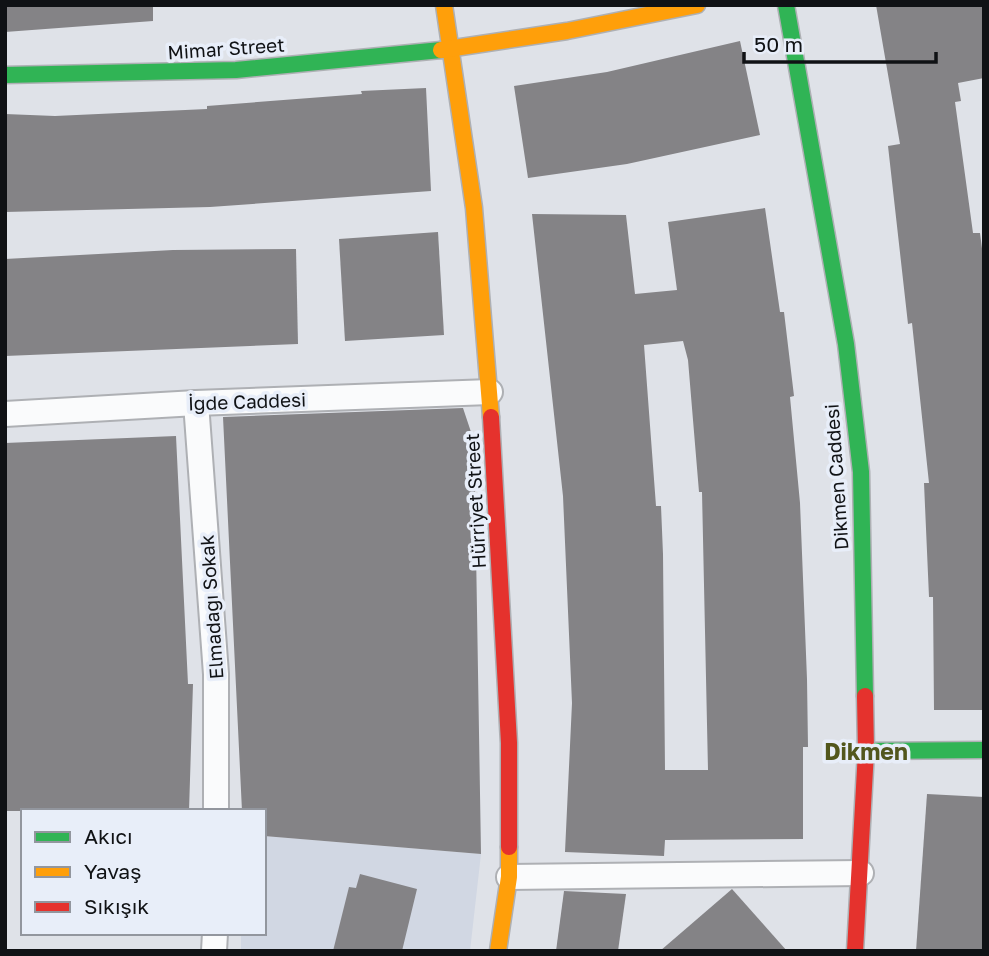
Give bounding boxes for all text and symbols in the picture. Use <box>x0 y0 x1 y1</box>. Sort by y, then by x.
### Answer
scale bar <box>744 21 936 65</box>
text: 50 m <box>754 31 803 57</box>
street label: Mimar Street <box>167 32 285 64</box>
street label: İğde Caddesi <box>187 387 307 415</box>
street label: Dikmen Caddesi <box>819 403 853 551</box>
street label: Hürriyet Street <box>460 433 490 569</box>
street label: Elmadağı Sokak <box>194 534 228 680</box>
district label: Dikmen <box>824 737 908 765</box>
legend <box>21 809 266 935</box>
text: Akıcı <box>84 823 133 849</box>
text: Yavaş <box>84 858 141 884</box>
text: Sıkışık <box>84 893 149 919</box>

